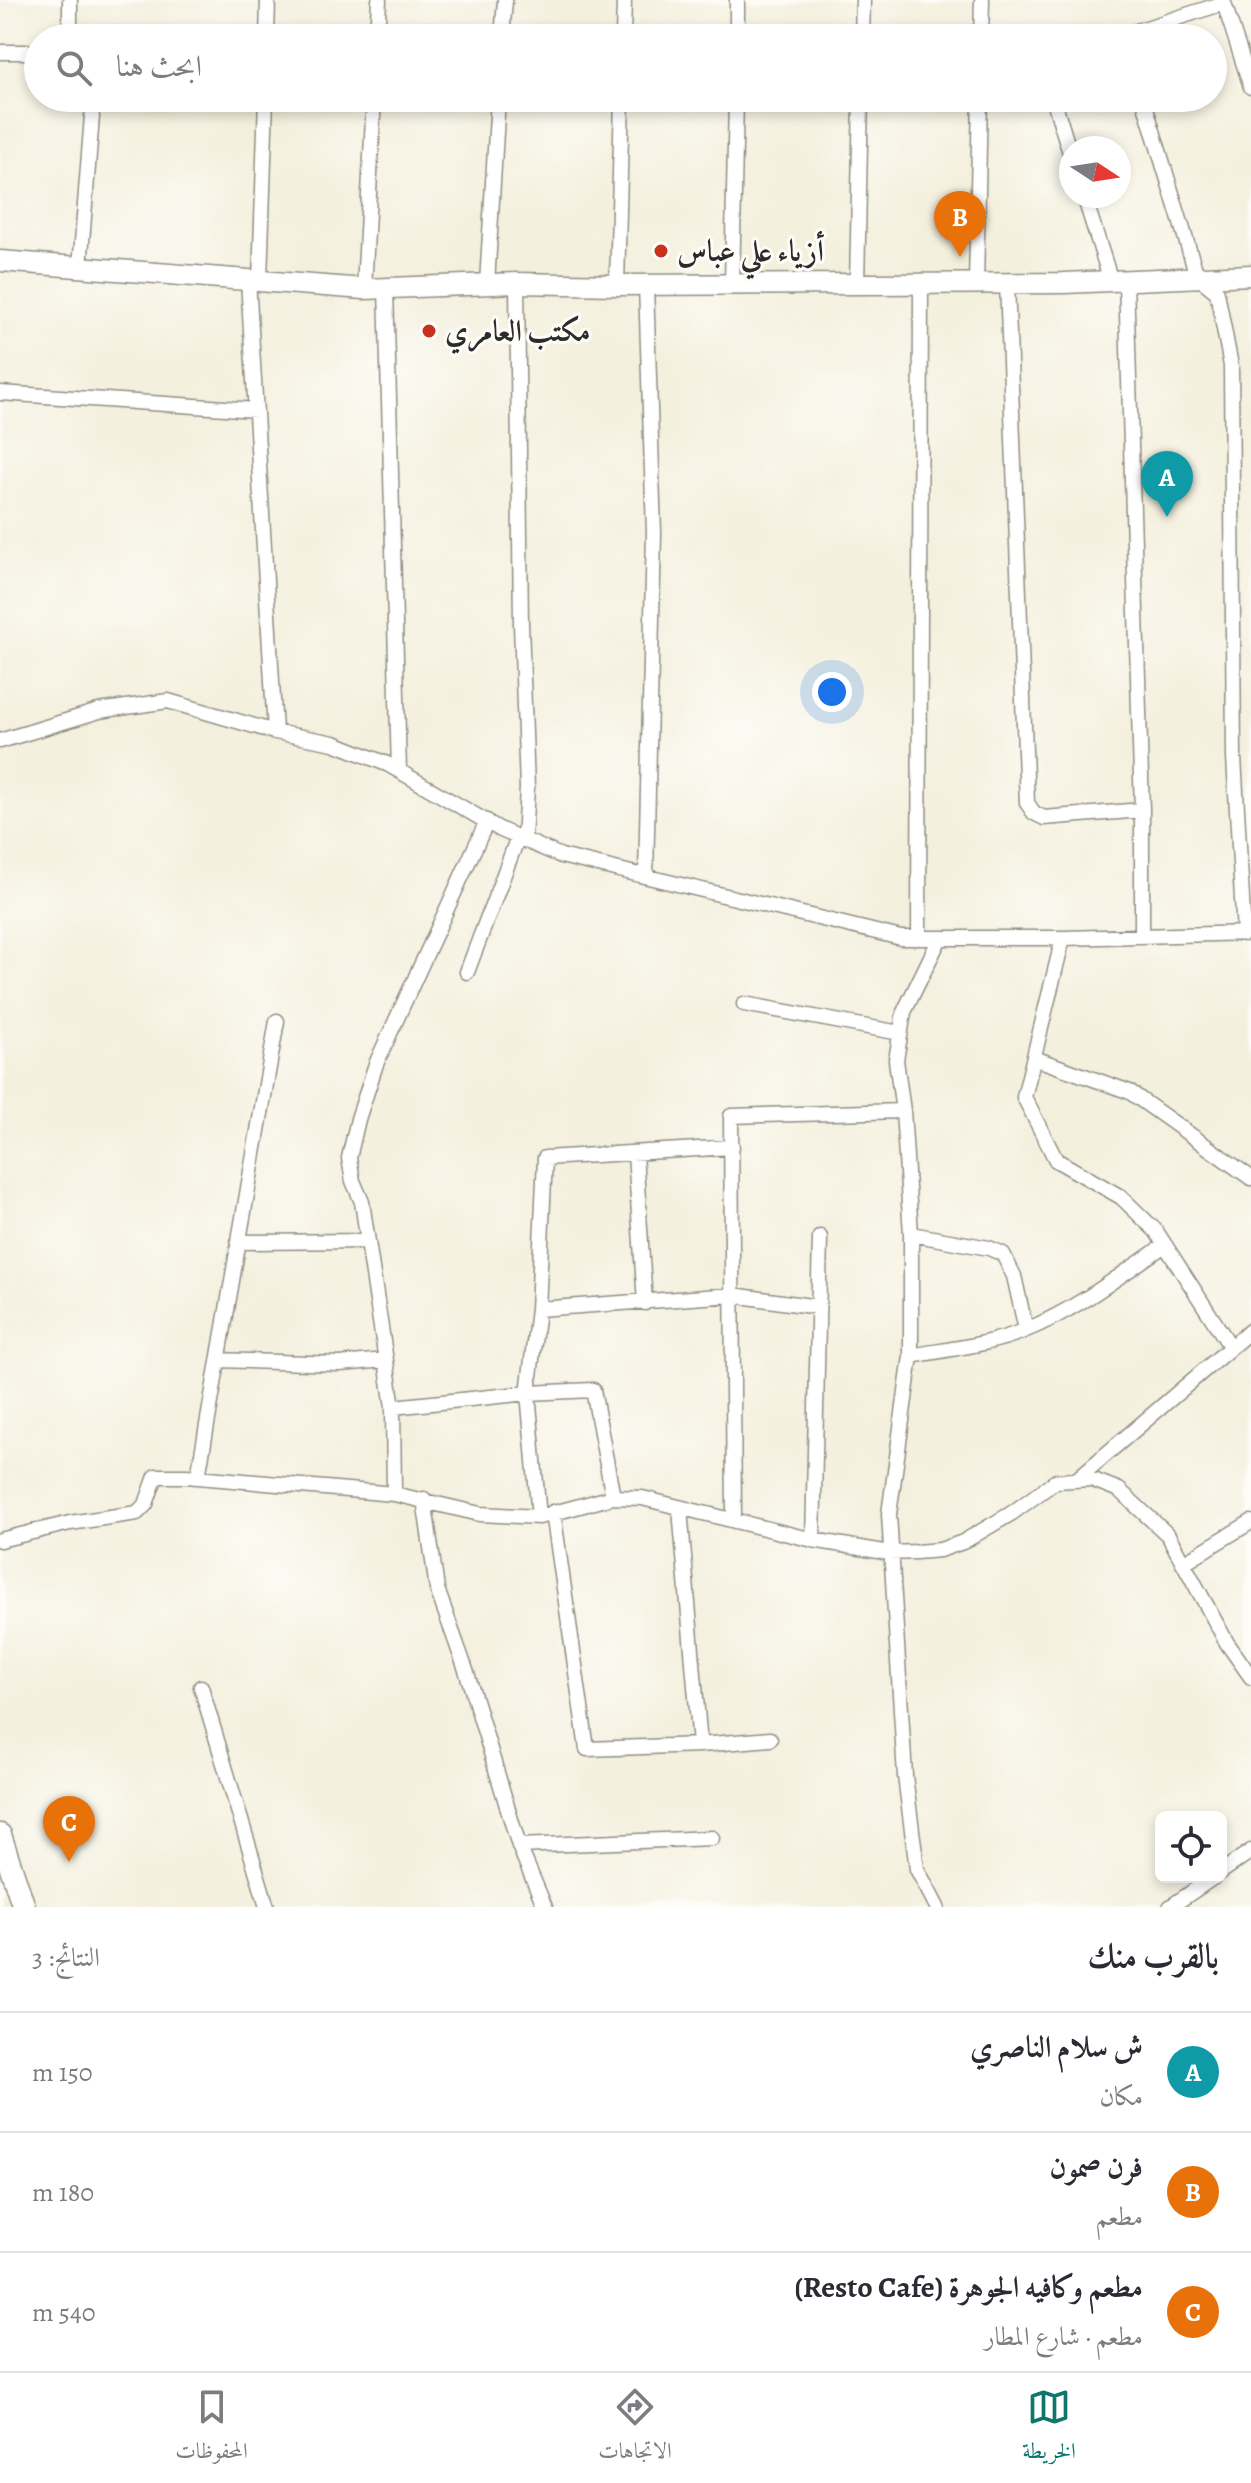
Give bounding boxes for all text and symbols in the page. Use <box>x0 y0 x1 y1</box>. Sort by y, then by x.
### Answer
search box <box>24 24 1227 112</box>
icon: search <box>52 46 96 90</box>
text: ابحث هنا <box>116 46 202 86</box>
north arrow <box>1059 136 1131 208</box>
pin: B <box>934 191 986 257</box>
place label: أزياء علي عباس <box>677 230 825 280</box>
marker: أزياء علي عباس <box>652 242 670 260</box>
place label: مكتب العامري <box>445 311 590 354</box>
marker: مكتب العامري <box>420 322 438 340</box>
pin: A <box>1141 451 1193 517</box>
your location <box>812 672 852 712</box>
pin: C <box>43 1796 95 1862</box>
map controls <box>1155 1811 1227 1883</box>
button: locate <box>1155 1811 1227 1883</box>
text: بالقرب منك <box>1087 1932 1219 1979</box>
text: النتائج: 3 <box>32 1940 100 1975</box>
text: ش سلام الناصري <box>970 2027 1143 2067</box>
text: 150 m <box>32 2055 93 2090</box>
text: A <box>1185 2055 1201 2090</box>
text: مكان <box>1099 2079 1143 2114</box>
text: فرن صمون <box>1049 2147 1143 2187</box>
text: 180 m <box>32 2175 94 2210</box>
text: B <box>1185 2175 1201 2210</box>
text: مطعم <box>1095 2199 1143 2234</box>
text: مطعم وكافيه الجوهرة (Resto Cafe) <box>794 2267 1143 2307</box>
text: 540 m <box>32 2295 96 2330</box>
text: C <box>1185 2295 1201 2330</box>
text: مطعم · شارع المطار <box>984 2319 1143 2354</box>
tab: المحفوظات <box>175 2385 248 2472</box>
tab: الاتجاهات <box>598 2385 672 2472</box>
tab: الخريطة <box>1022 2385 1076 2472</box>

